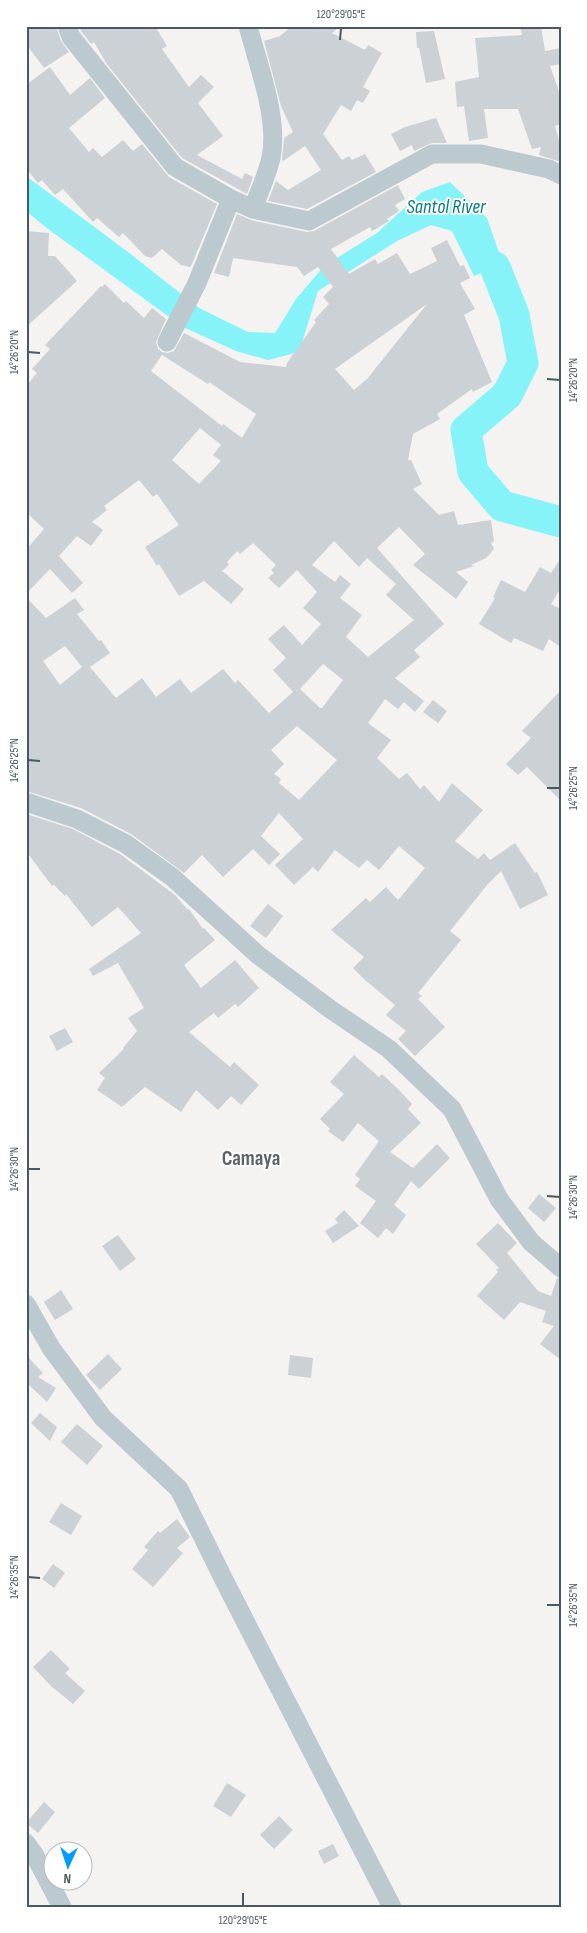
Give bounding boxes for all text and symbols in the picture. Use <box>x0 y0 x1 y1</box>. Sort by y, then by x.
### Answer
text: 120°29'05"E <box>317 7 366 22</box>
water label: Santol River <box>406 195 487 219</box>
text: 14°26'20"N <box>7 330 22 374</box>
text: 14°26'20"N <box>566 358 581 402</box>
text: 14°26'25"N <box>7 738 22 782</box>
text: 14°26'25"N <box>566 766 581 810</box>
district label: Camaya <box>222 1146 280 1171</box>
text: 14°26'30"N <box>7 1147 22 1191</box>
text: 14°26'30"N <box>566 1175 581 1219</box>
text: 14°26'35"N <box>7 1555 22 1599</box>
text: 14°26'35"N <box>566 1583 581 1627</box>
north arrow <box>42 1840 92 1890</box>
text: N <box>63 1870 72 1887</box>
text: 120°29'05"E <box>219 1913 268 1928</box>

